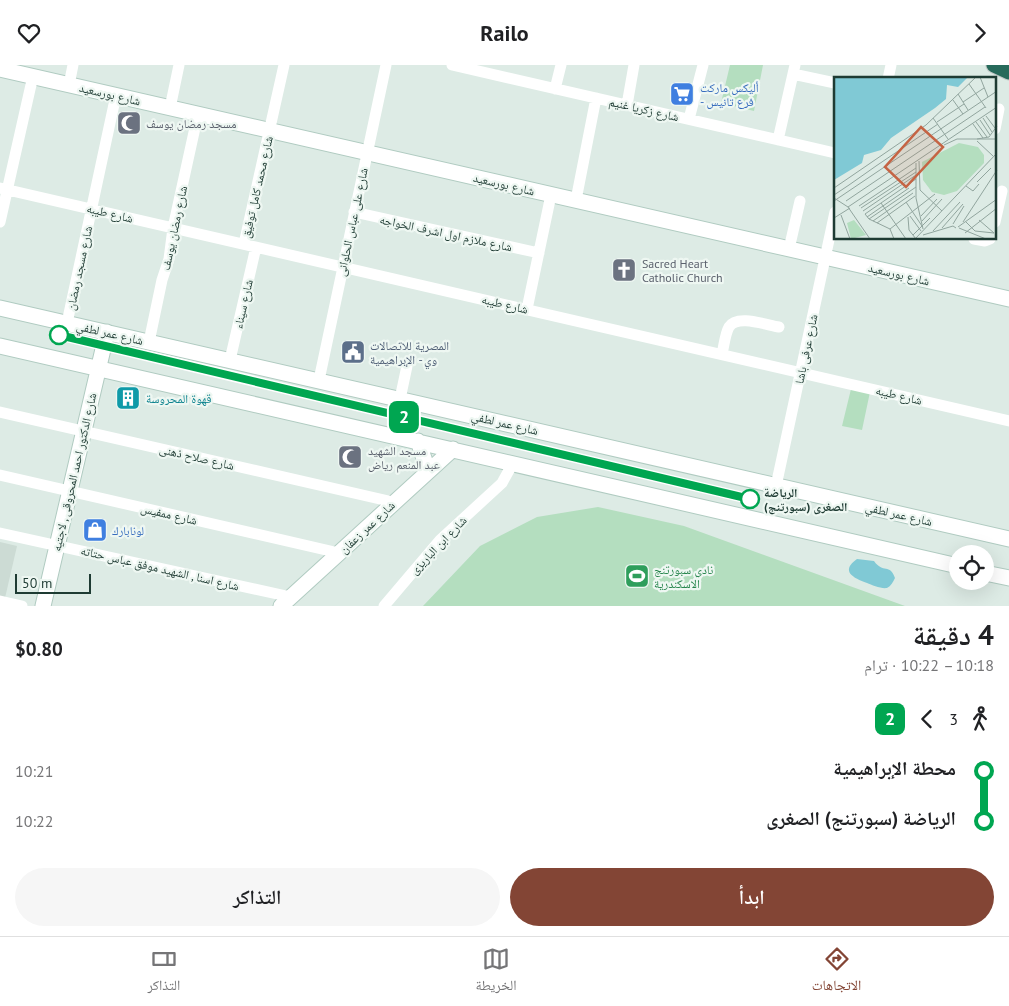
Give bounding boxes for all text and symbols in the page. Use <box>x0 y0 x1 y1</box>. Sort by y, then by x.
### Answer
icon: heart <box>15 19 43 47</box>
text: Railo <box>480 19 529 47</box>
icon: forward <box>966 19 994 47</box>
inset map <box>834 77 996 240</box>
street label: شارع بورسعيد <box>78 80 142 109</box>
place label: أليكس ماركت - فرع تانيس <box>700 80 759 110</box>
supermarket icon: أليكس ماركت - فرع تانيس <box>669 81 695 107</box>
street label: شارع زكريا غنيم <box>607 94 680 125</box>
mosque icon: مسجد رمضان يوسف <box>116 110 142 136</box>
place label: مسجد رمضان يوسف <box>146 116 236 131</box>
street label: شارع محمد كامل توفيق <box>238 135 277 240</box>
street label: شارع على عباس الحلوانى <box>333 166 372 278</box>
street label: شارع بورسعيد <box>472 170 536 199</box>
street label: شارع رمضان يوسف <box>158 184 191 272</box>
street label: شارع طيبه <box>85 200 135 227</box>
street label: شارع ملازم اول اشرف الخواجه <box>378 212 514 255</box>
street label: شارع مسجد رمضان <box>63 224 96 312</box>
place label: Sacred Heart Catholic Church <box>642 256 723 285</box>
church icon: Sacred Heart Catholic Church <box>611 257 637 283</box>
street label: شارع بورسعيد <box>867 260 931 289</box>
street label: شارع سيناء <box>230 278 257 330</box>
street label: شارع طيبه <box>480 291 530 318</box>
street label: شارع عرفى باشا <box>791 313 822 385</box>
street label: شارع عمر لطفي <box>74 318 145 351</box>
unlabelled marker <box>49 325 69 345</box>
place label: المصرية للاتصالات وي - الإبراهيمية <box>370 338 449 370</box>
public building icon: المصرية للاتصالات وي - الإبراهيمية <box>340 339 366 365</box>
street label: شارع طيبه <box>874 382 924 409</box>
building icon: قهوة المحروسة <box>115 385 141 411</box>
street label: شارع الدكتور احمد المحروقى , لاجتيه <box>48 391 101 553</box>
place label: قهوة المحروسة <box>146 391 211 406</box>
line badge: 2 <box>388 401 420 433</box>
text: 2 <box>399 405 409 428</box>
street label: شارع عمر لطفي <box>469 408 540 441</box>
street label: شارع صلاح ذهنى <box>158 441 236 474</box>
place label: مسجد الشهيد عبد المنعم رياض <box>368 443 440 473</box>
mosque icon: مسجد الشهيد عبد المنعم رياض <box>337 444 363 470</box>
place label: الرياضة (سبورتنج) الصغرى <box>764 485 847 515</box>
marker: الرياضة (سبورتنج) الصغرى <box>740 489 760 509</box>
street label: شارع عمر زعفان <box>336 497 399 557</box>
street label: شارع عمر لطفي <box>863 499 934 532</box>
street label: شارع ممفيس <box>139 500 199 529</box>
street label: شارع ابن الباريزى <box>406 513 470 578</box>
shop icon: لونابارك <box>82 517 108 543</box>
place label: لونابارك <box>112 523 144 538</box>
street label: شارع اسنا , الشهيد موفق عباس حتاته <box>79 542 241 595</box>
map controls <box>949 545 994 590</box>
button: locate <box>949 545 994 590</box>
place label: نادي سبورتنج الاسكندرية <box>654 562 713 591</box>
sports icon: نادي سبورتنج الاسكندرية <box>624 563 650 589</box>
scale bar <box>15 571 91 594</box>
text: 50 m <box>22 574 52 592</box>
text: 4 دقيقة <box>913 616 994 653</box>
text: $0.80 <box>15 637 63 661</box>
text: 10:18 – 10:22 · ترام <box>864 655 994 675</box>
icon: back <box>913 705 941 733</box>
icon: walk <box>966 705 994 733</box>
text: 2 <box>885 707 895 730</box>
text: 3 <box>949 709 958 729</box>
text: محطة الإبراهيمية <box>833 756 956 780</box>
text: 10:21 <box>15 761 53 781</box>
text: الرياضة (سبورتنج) الصغرى <box>766 806 956 830</box>
text: 10:22 <box>15 811 53 831</box>
button: التذاكر <box>15 868 500 926</box>
button: ابدأ <box>510 868 994 926</box>
tab: التذاكر <box>148 945 180 999</box>
tab: الخريطة <box>475 945 517 999</box>
tab: الاتجاهات <box>812 945 861 999</box>

